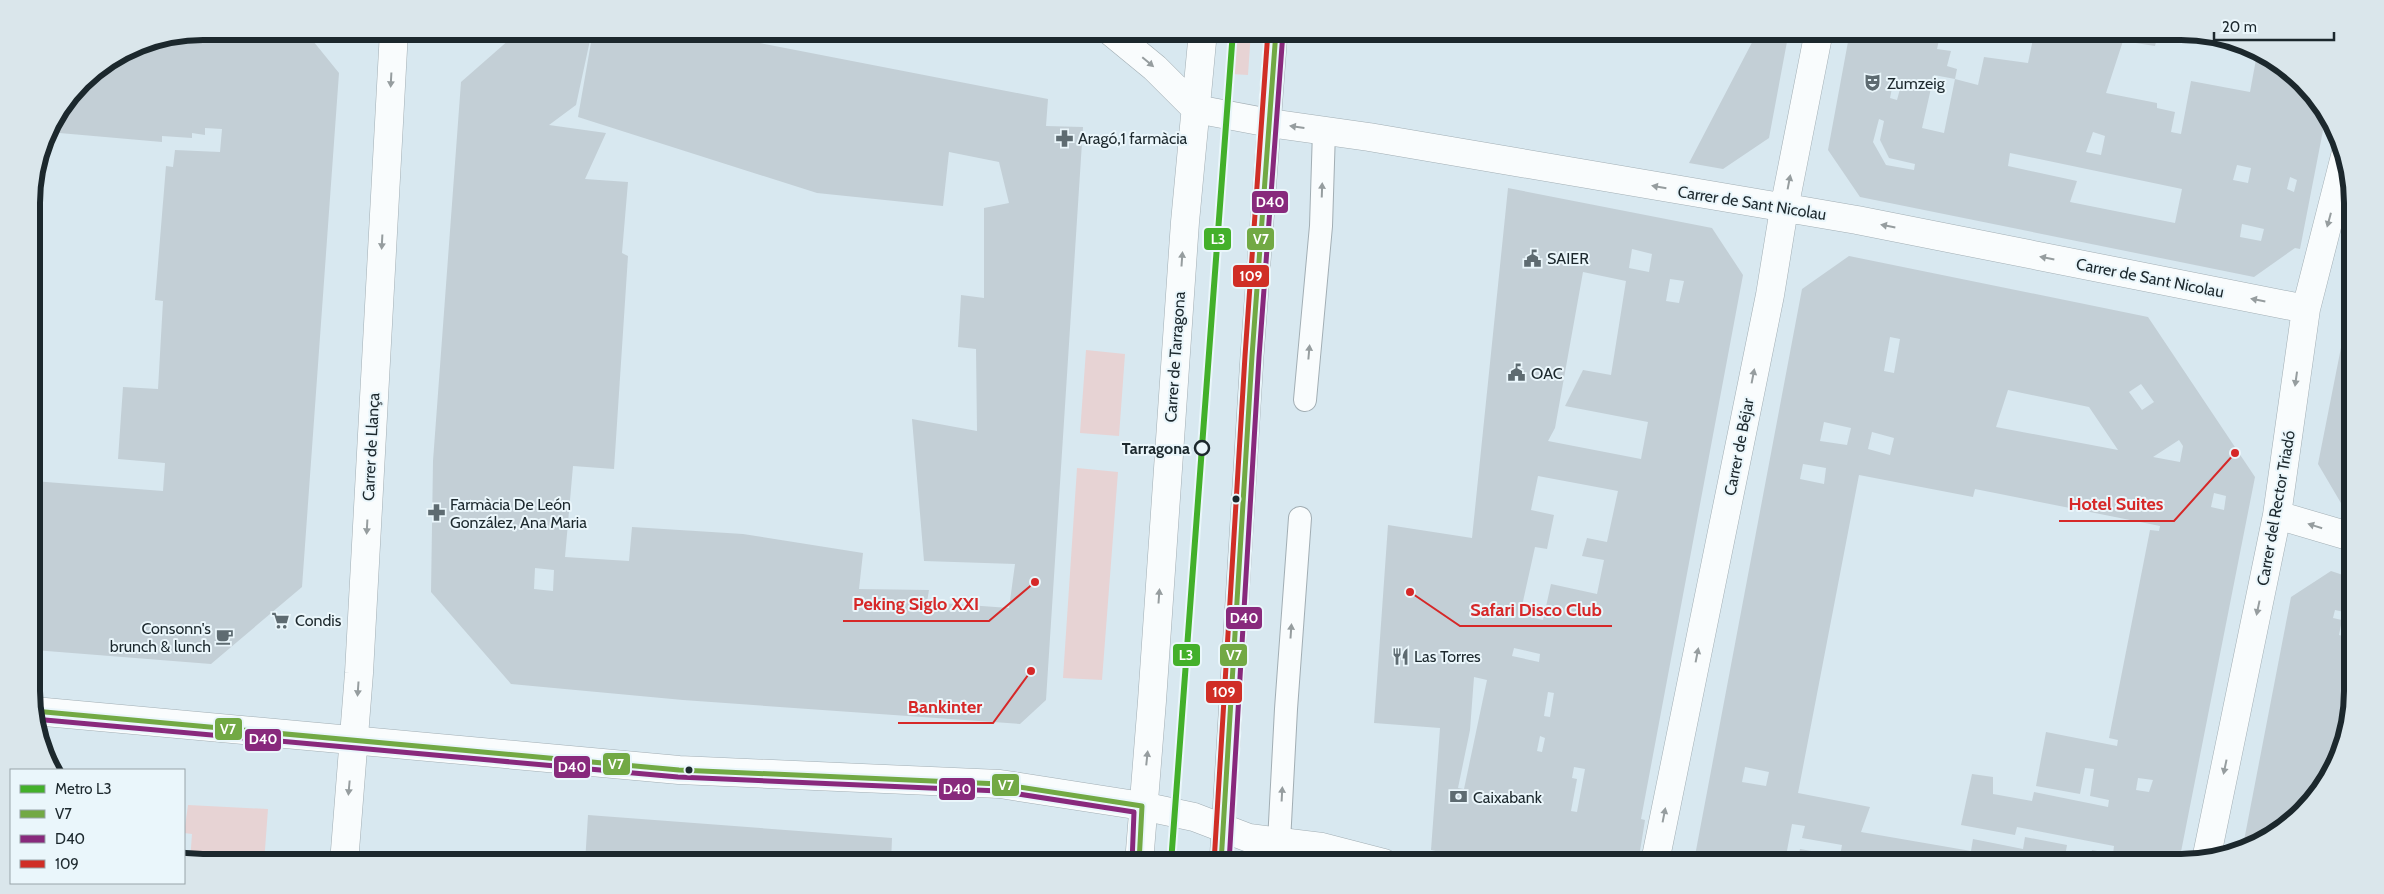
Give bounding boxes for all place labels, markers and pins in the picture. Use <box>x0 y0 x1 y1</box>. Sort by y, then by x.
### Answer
theatre icon: Zumzeig <box>1863 73 1883 93</box>
place label: Zumzeig <box>1887 74 1946 93</box>
pharmacy icon: Aragó,1 farmàcia <box>1054 128 1074 148</box>
place label: Aragó,1 farmàcia <box>1078 129 1188 148</box>
public building icon: SAIER <box>1523 248 1543 268</box>
place label: SAIER <box>1547 249 1589 268</box>
public building icon: OAC <box>1507 363 1527 383</box>
place label: OAC <box>1531 364 1563 383</box>
place label: Tarragona <box>1122 439 1190 458</box>
marker: Tarragona <box>1194 440 1210 456</box>
callout: Hotel Suites <box>2059 488 2174 521</box>
unlabelled marker <box>1231 494 1241 504</box>
place label: Farmàcia De León González, Ana Maria <box>450 495 587 532</box>
pharmacy icon: Farmàcia De León González, Ana Maria <box>426 503 446 523</box>
callout: Peking Siglo XXI <box>843 588 989 621</box>
callout: Safari Disco Club <box>1460 593 1612 626</box>
supermarket icon: Condis <box>271 610 291 630</box>
place label: Condis <box>295 611 342 630</box>
place label: Consonn's brunch & lunch <box>110 619 211 656</box>
cafe icon: Consonn's brunch & lunch <box>215 627 235 647</box>
restaurant icon: Las Torres <box>1390 646 1410 666</box>
place label: Las Torres <box>1414 647 1481 666</box>
callout: Bankinter <box>898 690 993 723</box>
unlabelled marker <box>684 765 694 775</box>
bank icon: Caixabank <box>1449 787 1469 807</box>
place label: Caixabank <box>1473 788 1543 807</box>

